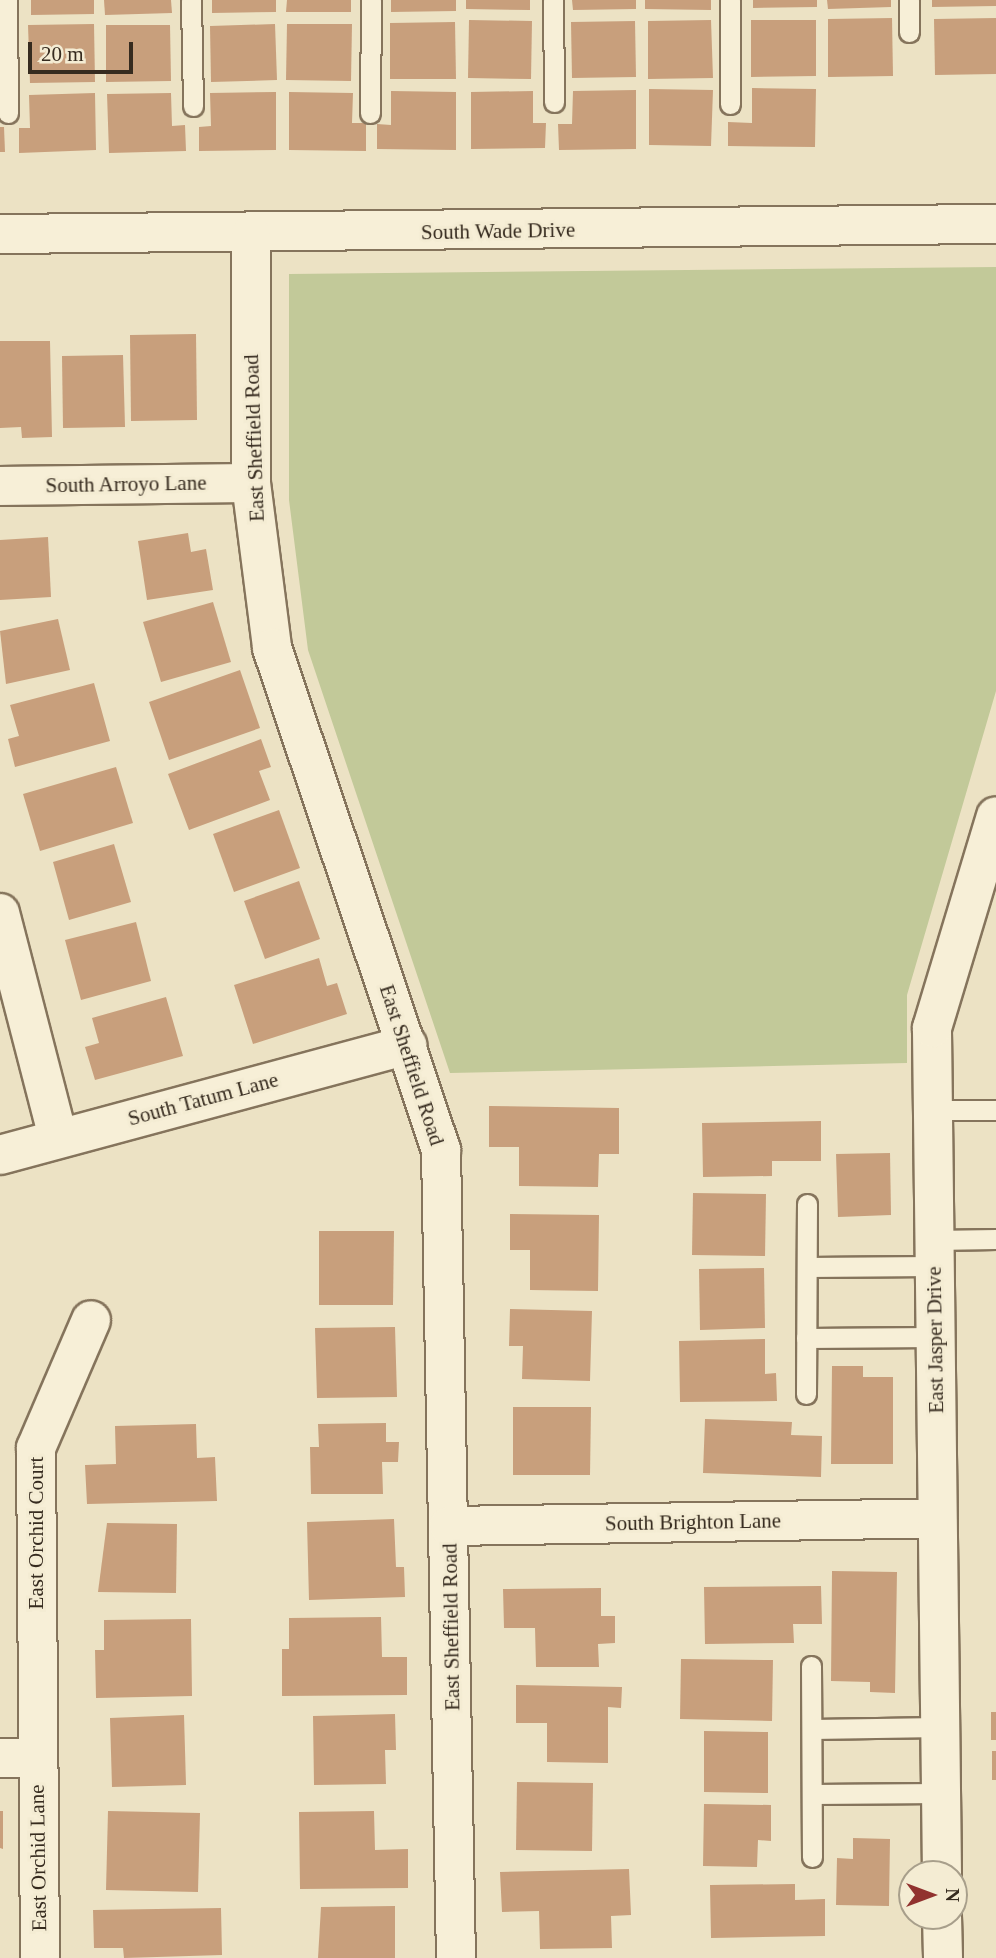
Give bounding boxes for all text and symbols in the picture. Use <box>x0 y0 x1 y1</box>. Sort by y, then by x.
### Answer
scale bar <box>32 28 136 72</box>
text: 20 m <box>41 42 84 66</box>
street label: South Wade Drive <box>420 217 576 245</box>
street label: East Sheffield Road <box>238 354 270 522</box>
street label: South Arroyo Lane <box>45 470 207 498</box>
street label: East Sheffield Road <box>374 981 450 1149</box>
street label: South Tatum Lane <box>125 1067 281 1131</box>
street label: East Jasper Drive <box>921 1266 949 1414</box>
street label: East Orchid Court <box>23 1457 49 1609</box>
street label: South Brighton Lane <box>605 1508 781 1536</box>
street label: East Sheffield Road <box>437 1543 465 1711</box>
street label: East Orchid Lane <box>24 1784 52 1932</box>
north arrow <box>898 1860 968 1930</box>
text: N <box>942 1888 963 1902</box>

